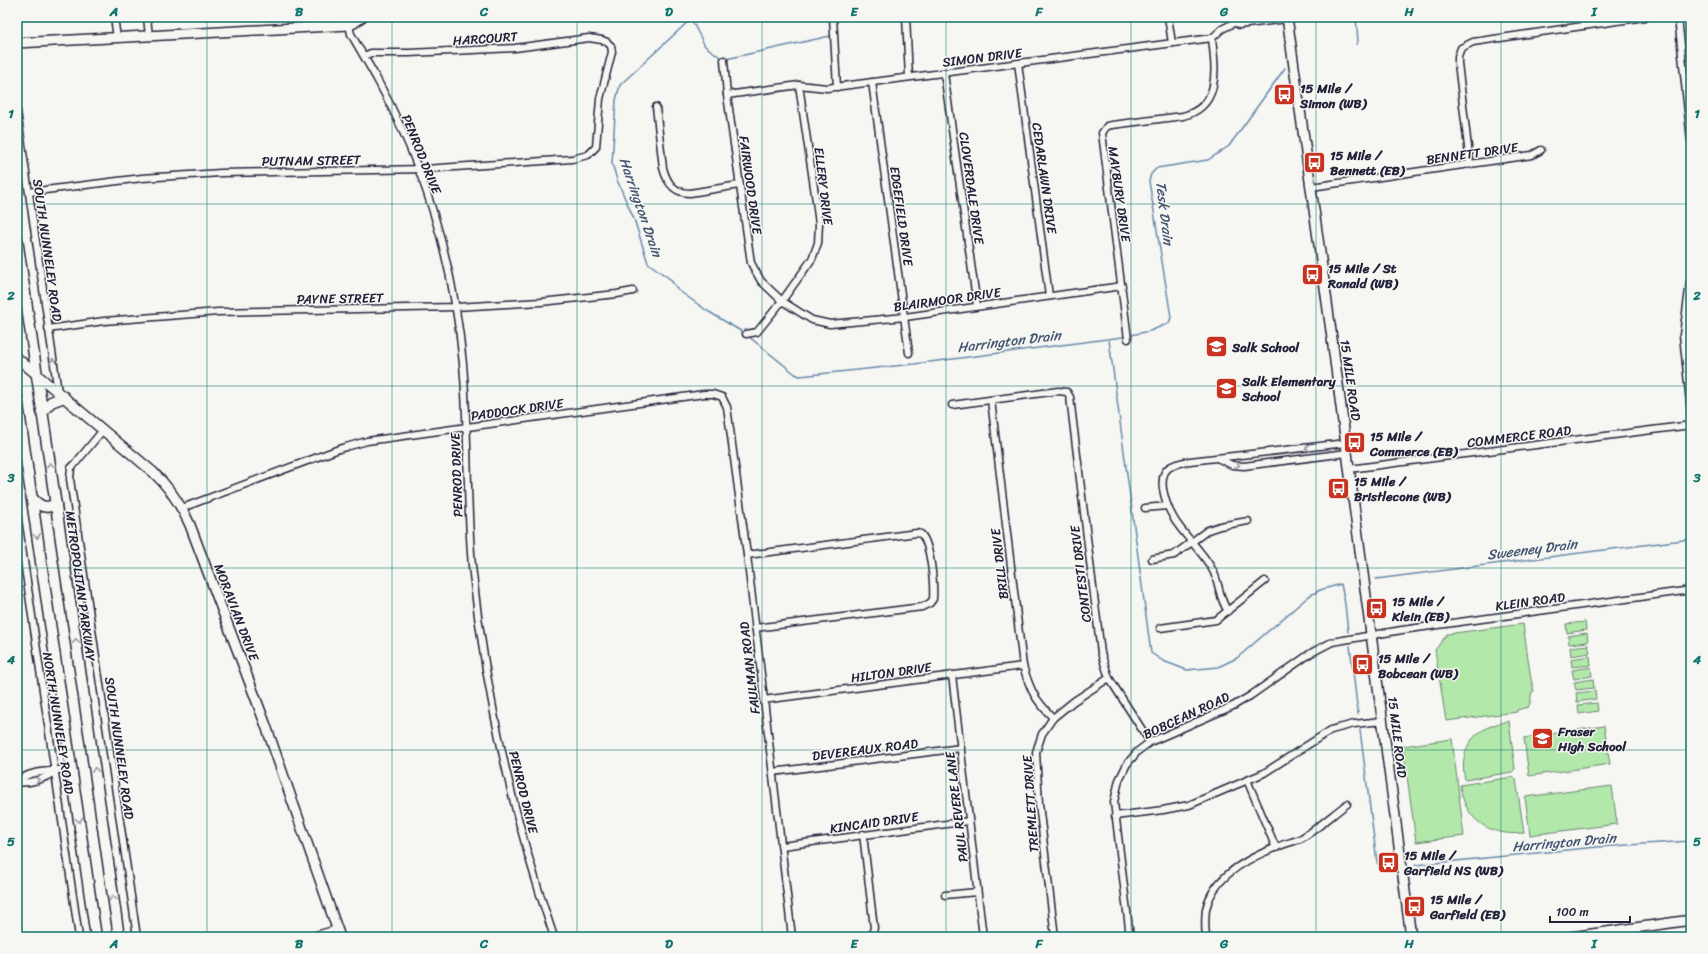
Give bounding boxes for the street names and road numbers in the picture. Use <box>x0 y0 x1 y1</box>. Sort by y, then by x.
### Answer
street label: HARCOURT <box>452 25 519 52</box>
street label: SIMON DRIVE <box>941 41 1024 74</box>
street label: PENROD DRIVE <box>395 111 448 198</box>
street label: CEDARLAWN DRIVE <box>1025 121 1064 236</box>
street label: CLOVERDALE DRIVE <box>952 131 991 246</box>
street label: FAIRWOOD DRIVE <box>732 134 769 237</box>
street label: BENNETT DRIVE <box>1425 136 1520 171</box>
street label: MAYBURY DRIVE <box>1101 145 1138 244</box>
street label: ELLERY DRIVE <box>807 146 840 227</box>
street label: PUTNAM STREET <box>261 148 362 173</box>
street label: EDGEFIELD DRIVE <box>883 165 920 268</box>
street label: SOUTH NUNNELEY ROAD <box>26 177 69 323</box>
street label: BLAIRMOOR DRIVE <box>892 280 1003 318</box>
street label: PAYNE STREET <box>296 286 384 311</box>
street label: 15 MILE ROAD <box>1333 338 1368 422</box>
street label: PADDOCK DRIVE <box>469 392 566 427</box>
street label: COMMERCE ROAD <box>1466 419 1572 454</box>
street label: PENROD DRIVE <box>444 432 469 518</box>
street label: METROPOLITAN PARKWAY <box>59 509 103 664</box>
street label: CONTESTI DRIVE <box>1063 523 1098 624</box>
street label: BRILL DRIVE <box>984 526 1015 601</box>
street label: MORAVIAN DRIVE <box>207 560 266 665</box>
street label: KLEIN ROAD <box>1494 585 1567 618</box>
street label: FAULMAN ROAD <box>732 620 767 715</box>
street label: NORTH NUNNELEY ROAD <box>36 650 81 796</box>
street label: HILTON DRIVE <box>849 655 934 690</box>
street label: SOUTH NUNNELEY ROAD <box>98 675 141 821</box>
street label: BOBCEAN ROAD <box>1139 685 1234 746</box>
street label: 15 MILE ROAD <box>1381 695 1414 779</box>
street label: DEVEREAUX ROAD <box>811 732 920 767</box>
street label: PENROD DRIVE <box>502 748 545 837</box>
street label: PAUL REVERE LANE <box>938 750 975 864</box>
street label: TREMLETT DRIVE <box>1016 754 1045 853</box>
street label: KINCAID DRIVE <box>828 805 921 840</box>

